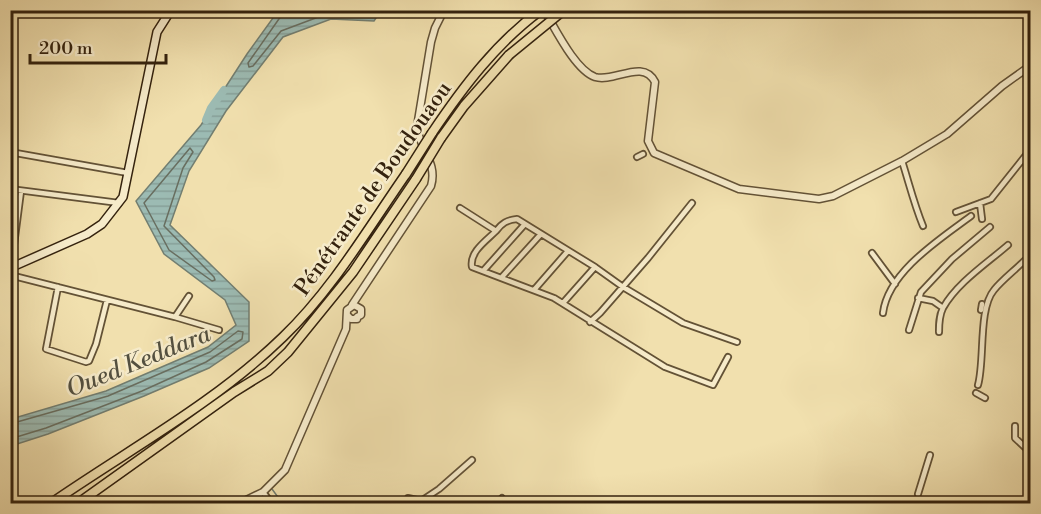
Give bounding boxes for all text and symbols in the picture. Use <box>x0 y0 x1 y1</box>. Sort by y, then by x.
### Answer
scale bar <box>30 27 166 65</box>
text: 200 m <box>39 37 93 60</box>
street label: Pénétrante de Boudouaou <box>289 76 458 301</box>
water label: Oued Keddara <box>62 319 216 405</box>

